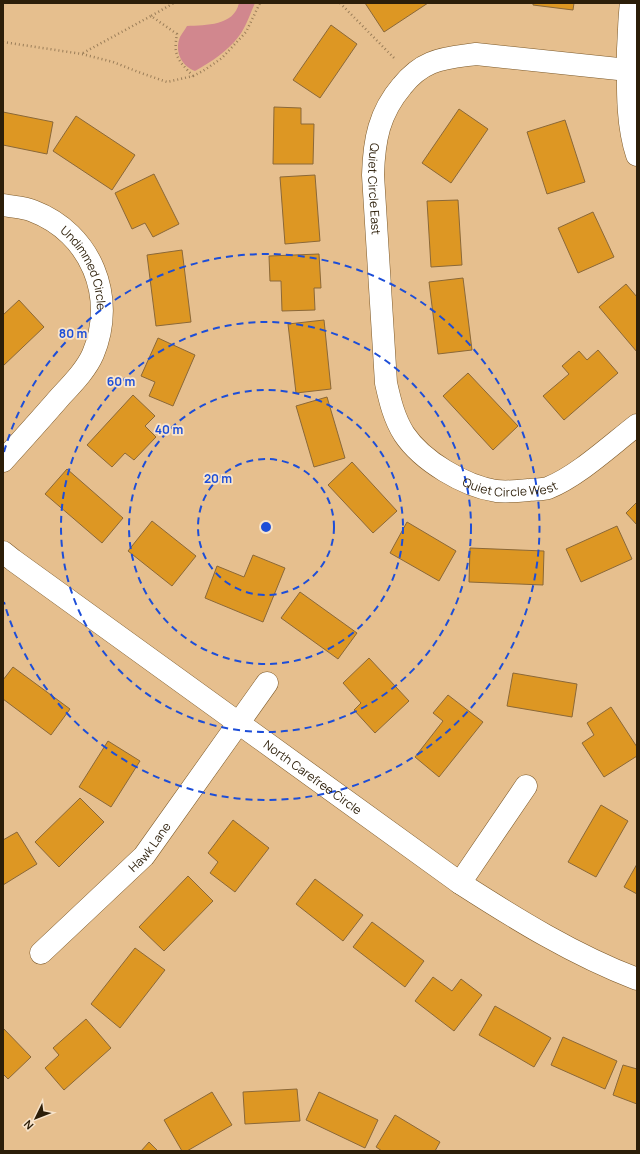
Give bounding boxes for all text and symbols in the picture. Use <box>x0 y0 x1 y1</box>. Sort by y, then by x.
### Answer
street label: Quiet Circle East <box>364 142 385 236</box>
street label: Undimmed Circle <box>57 221 110 310</box>
text: 80 m <box>59 325 87 342</box>
text: 60 m <box>107 373 135 390</box>
text: 40 m <box>155 421 183 438</box>
text: 20 m <box>204 470 232 487</box>
street label: Quiet Circle West <box>460 473 560 500</box>
centre of rings <box>259 520 273 534</box>
street label: North Carefree Circle <box>261 736 366 818</box>
street label: Hawk Lane <box>124 818 174 875</box>
north arrow <box>16 1098 56 1138</box>
text: N <box>20 1117 37 1133</box>

